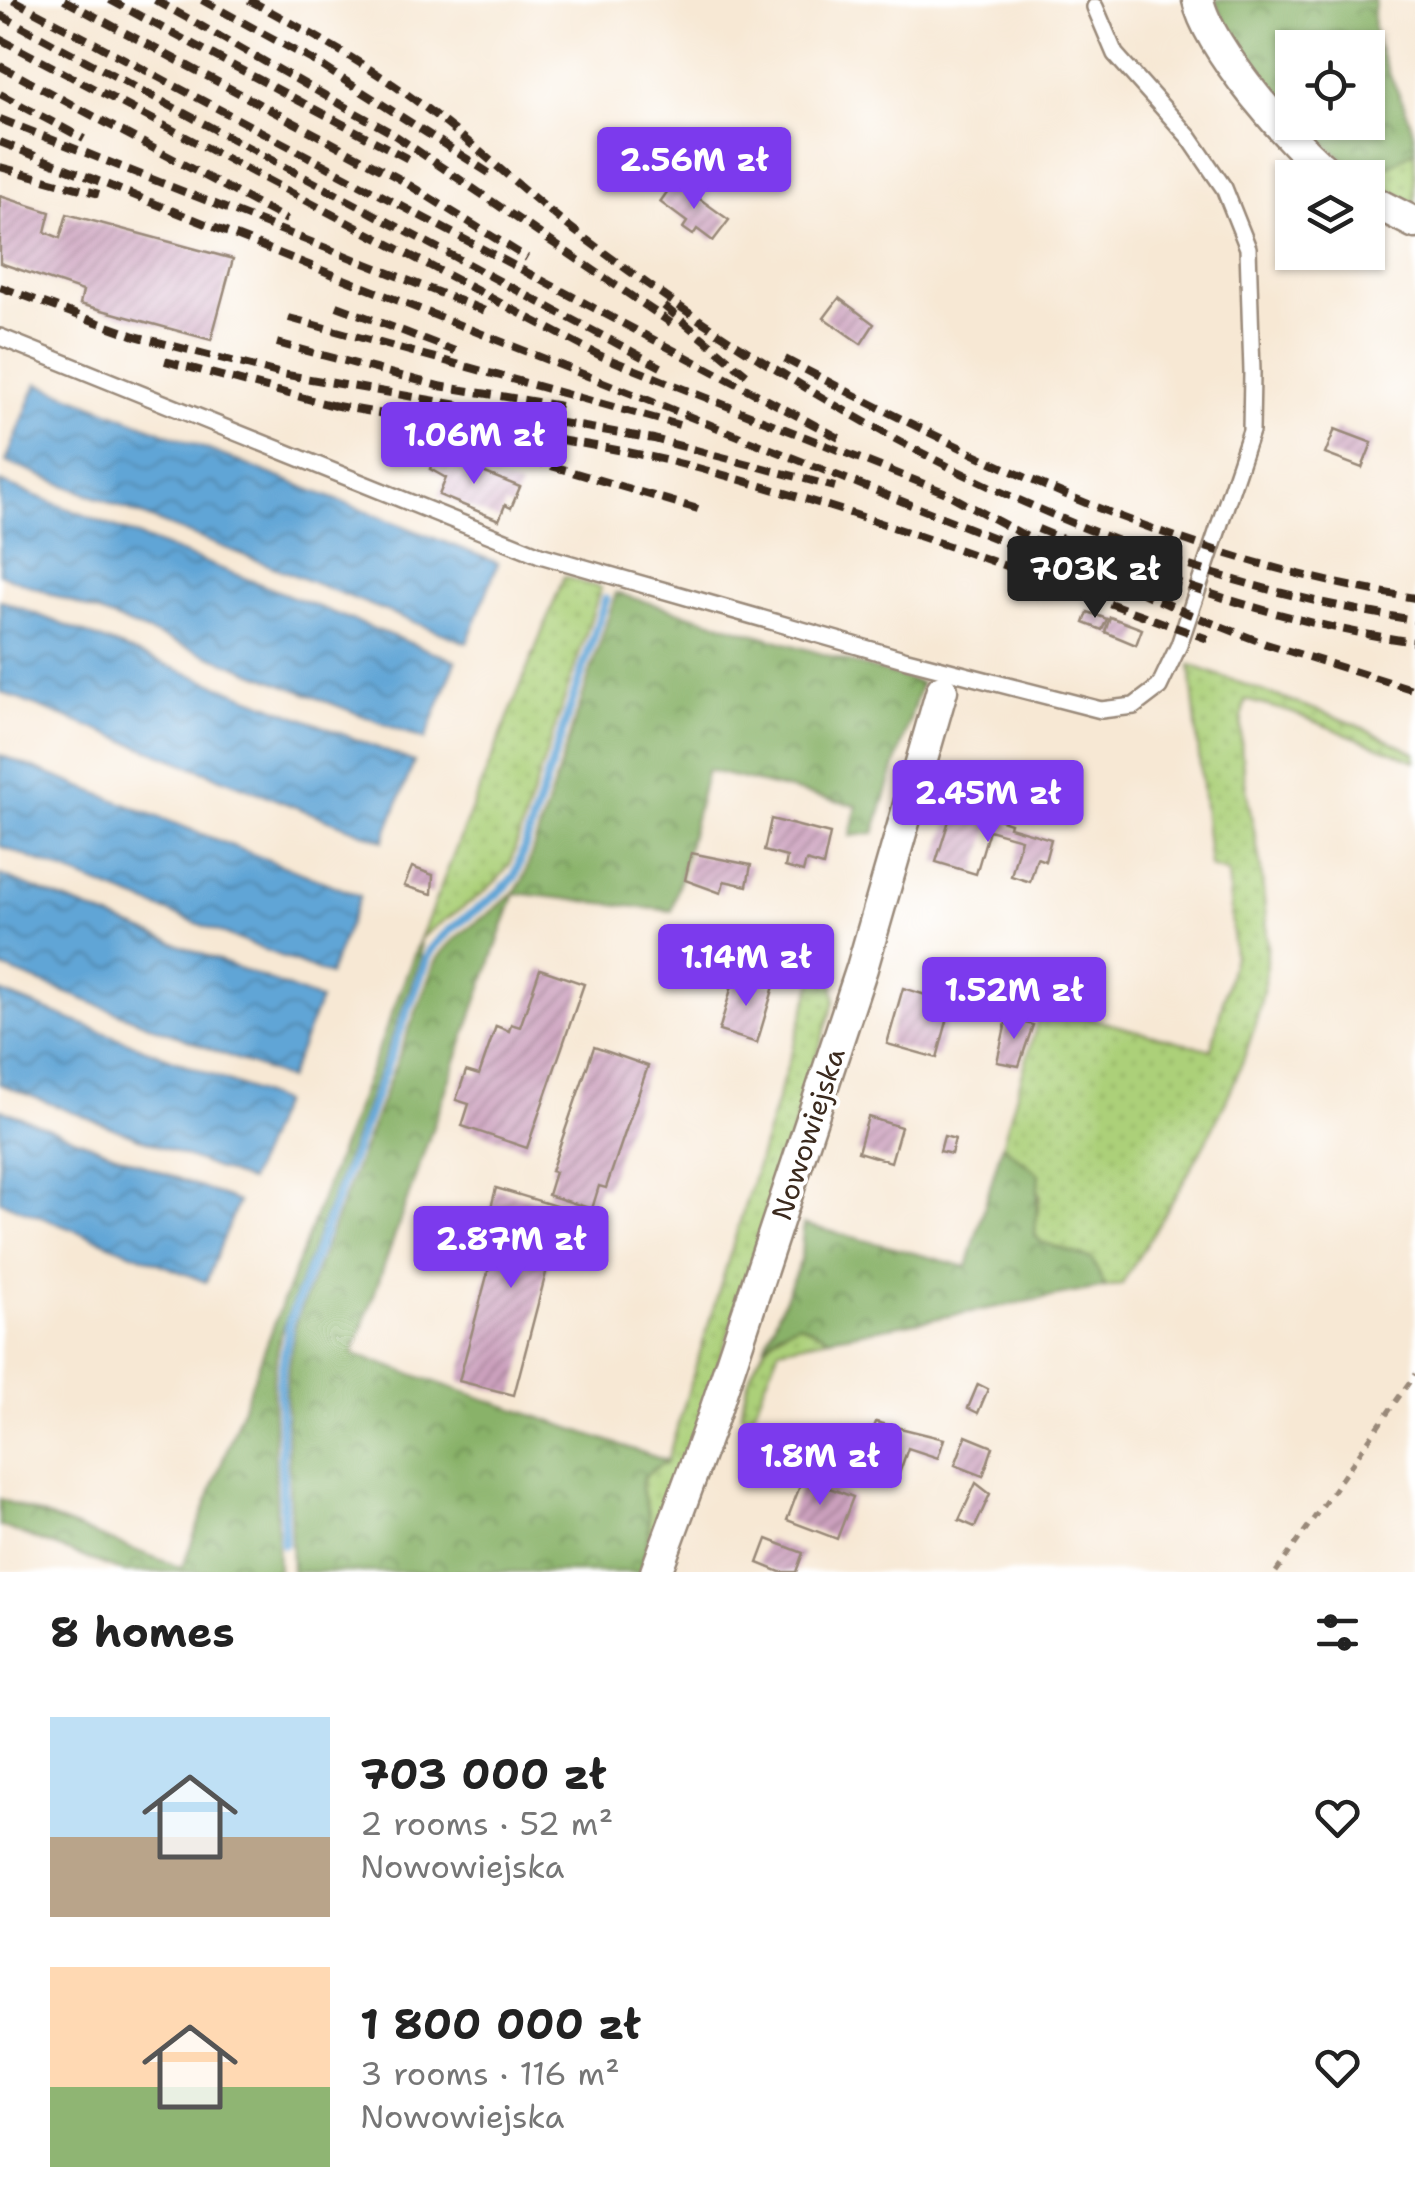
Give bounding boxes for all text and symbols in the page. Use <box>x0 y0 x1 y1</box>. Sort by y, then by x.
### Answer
map controls <box>1275 30 1385 270</box>
button: locate <box>1275 30 1385 140</box>
pin: 2.56M zł <box>591 127 797 212</box>
text: 2.56M zł <box>619 138 769 181</box>
button: layers <box>1275 160 1385 270</box>
pin: 1.06M zł <box>371 402 577 487</box>
text: 1.06M zł <box>403 413 545 456</box>
pin: 703K zł <box>1003 536 1187 621</box>
text: 703K zł <box>1029 547 1161 590</box>
pin: 2.45M zł <box>885 760 1091 845</box>
text: 2.45M zł <box>915 771 1061 814</box>
pin: 1.14M zł <box>643 924 849 1009</box>
text: 1.14M zł <box>680 935 812 978</box>
pin: 1.52M zł <box>911 957 1117 1042</box>
text: 1.52M zł <box>944 968 1084 1011</box>
street label: Nowowiejska <box>762 1043 854 1225</box>
pin: 2.87M zł <box>408 1206 614 1291</box>
text: 2.87M zł <box>435 1217 587 1260</box>
pin: 1.8M zł <box>728 1423 912 1508</box>
text: 1.8M zł <box>760 1434 880 1477</box>
text: 8 homes <box>50 1604 235 1660</box>
icon: filters <box>1310 1605 1365 1660</box>
text: 703 000 zł <box>360 1746 606 1802</box>
icon: home <box>130 1757 250 1877</box>
icon: heart <box>1310 1790 1365 1845</box>
text: 2 rooms · 52 m² <box>360 1802 613 1845</box>
text: Nowowiejska <box>360 1845 564 1888</box>
text: 1 800 000 zł <box>360 1996 641 2052</box>
icon: home <box>130 2007 250 2127</box>
icon: heart <box>1310 2040 1365 2095</box>
text: 3 rooms · 116 m² <box>360 2052 620 2095</box>
text: Nowowiejska <box>360 2095 564 2138</box>

